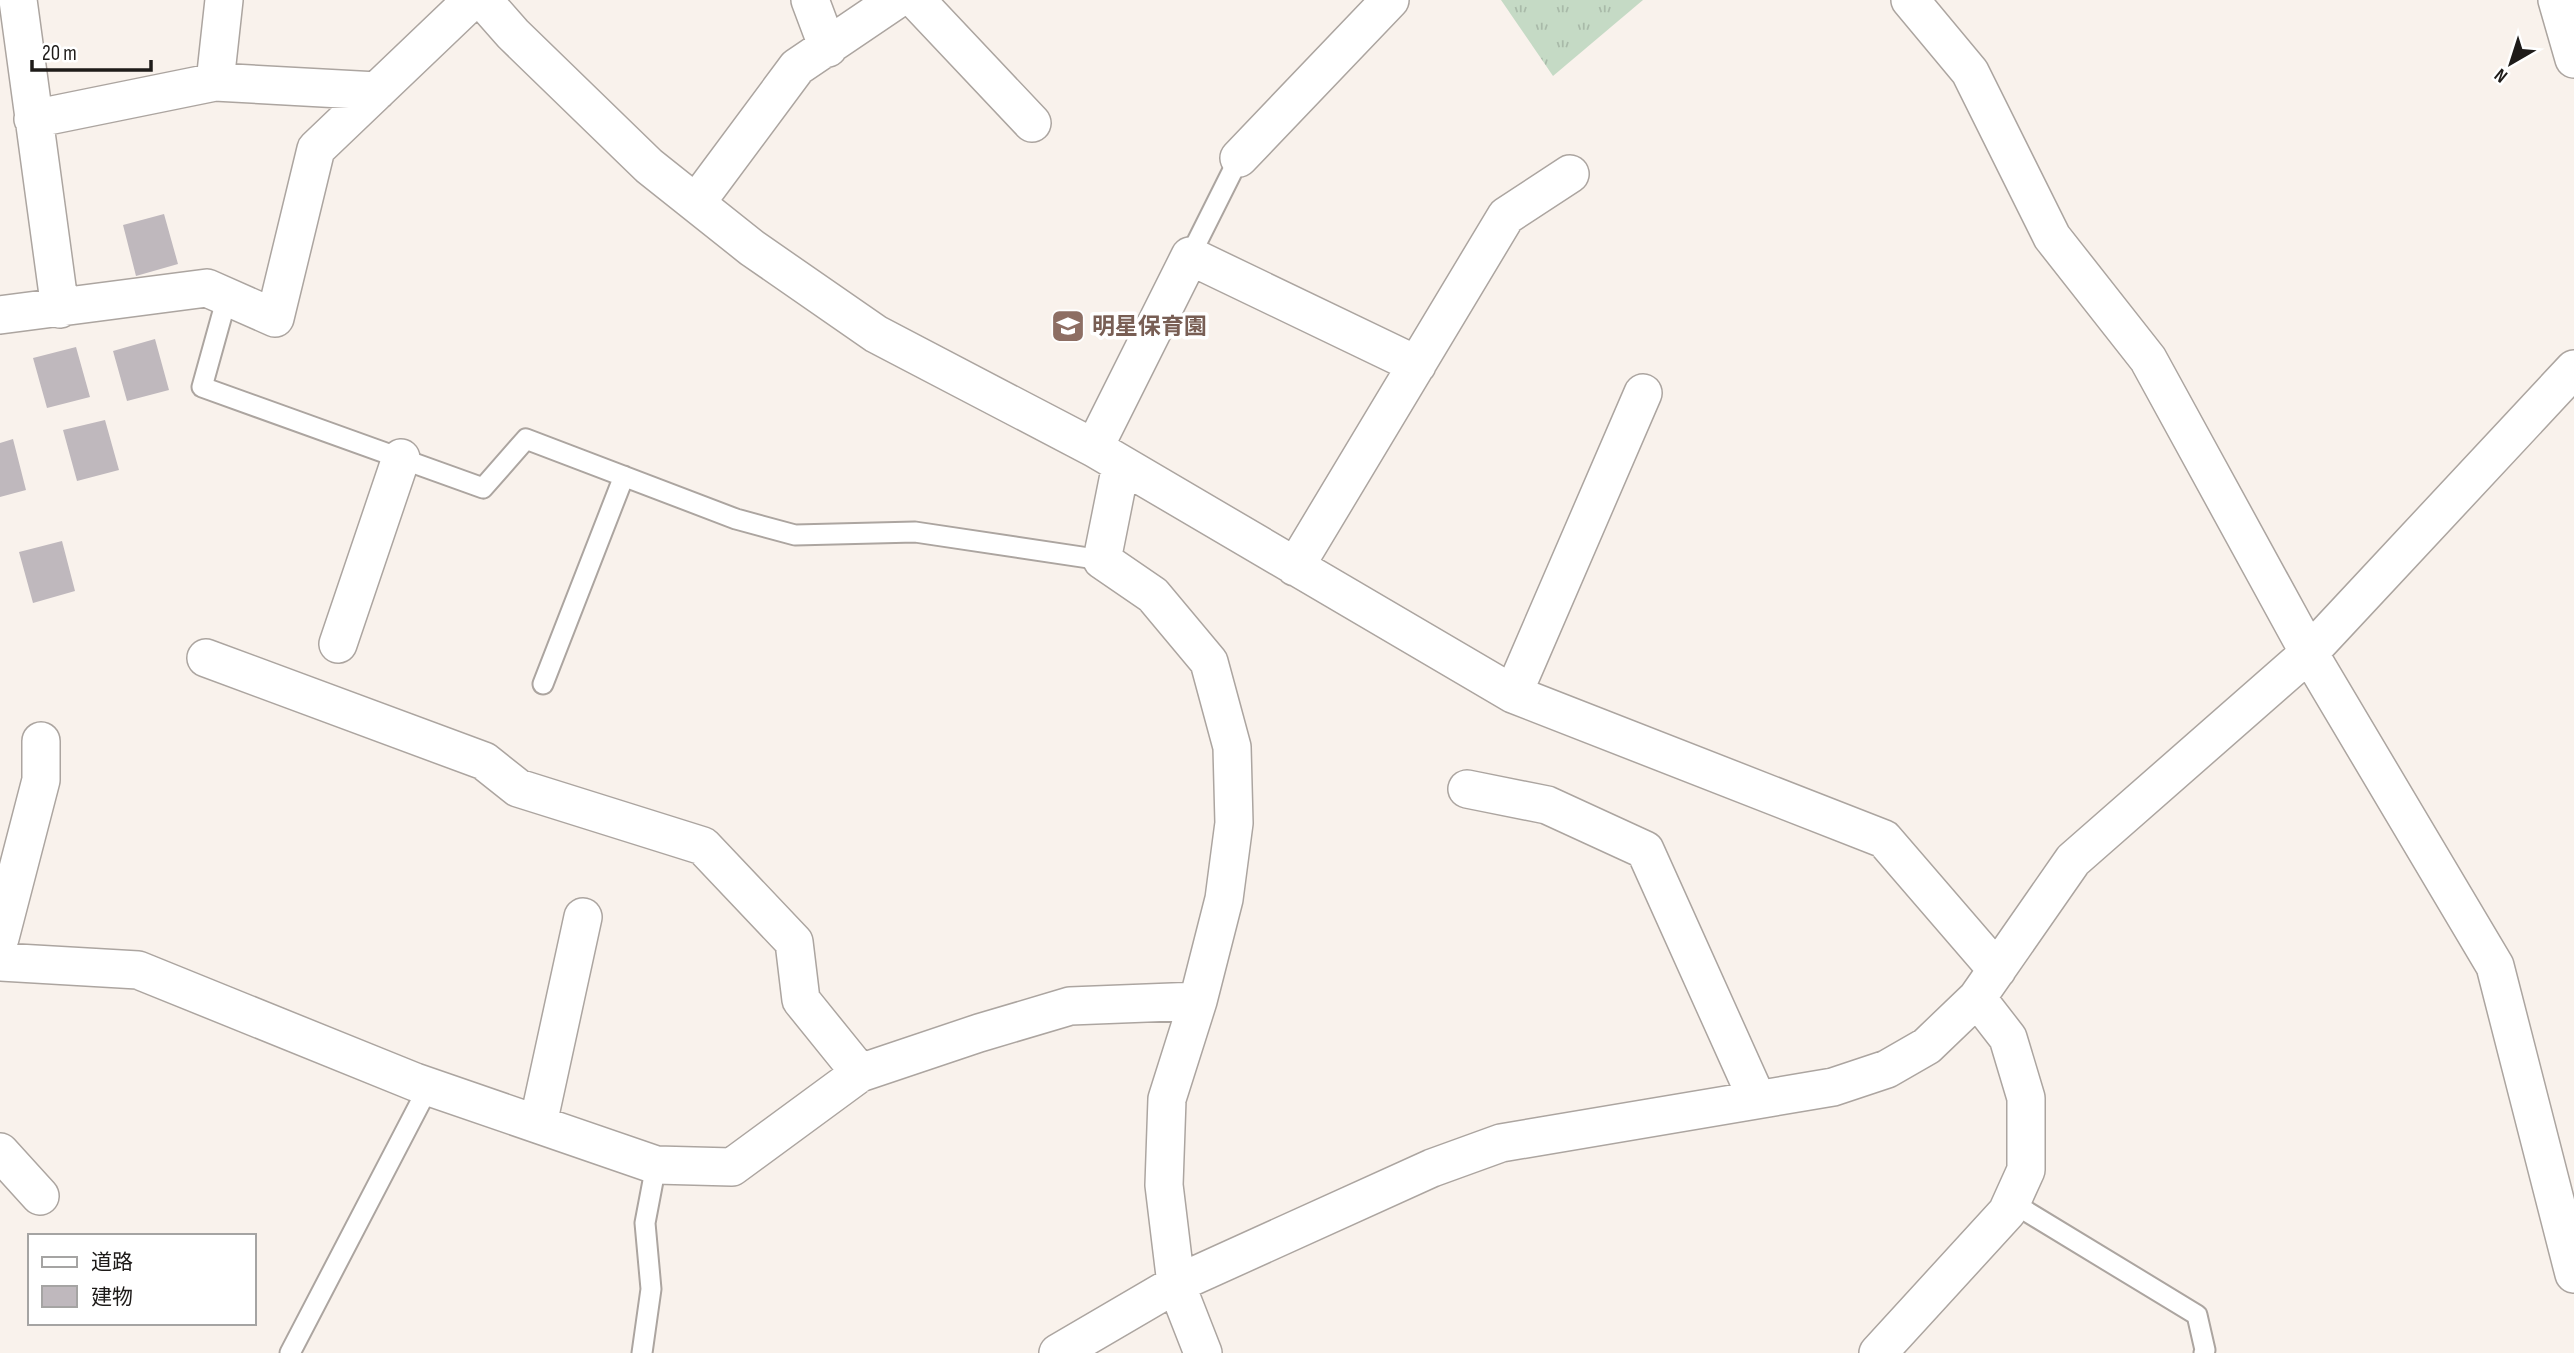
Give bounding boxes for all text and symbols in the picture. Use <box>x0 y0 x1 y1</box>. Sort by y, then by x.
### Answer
scale bar <box>32 28 150 72</box>
north arrow <box>2476 28 2546 98</box>
text: 20 m <box>42 41 77 66</box>
text: N <box>2490 63 2512 87</box>
school or university icon: 明星保育園 <box>1049 307 1087 345</box>
place label: 明星保育園 <box>1092 313 1207 341</box>
legend <box>28 1234 256 1325</box>
text: 道路 <box>91 1250 133 1275</box>
text: 建物 <box>91 1285 133 1310</box>

